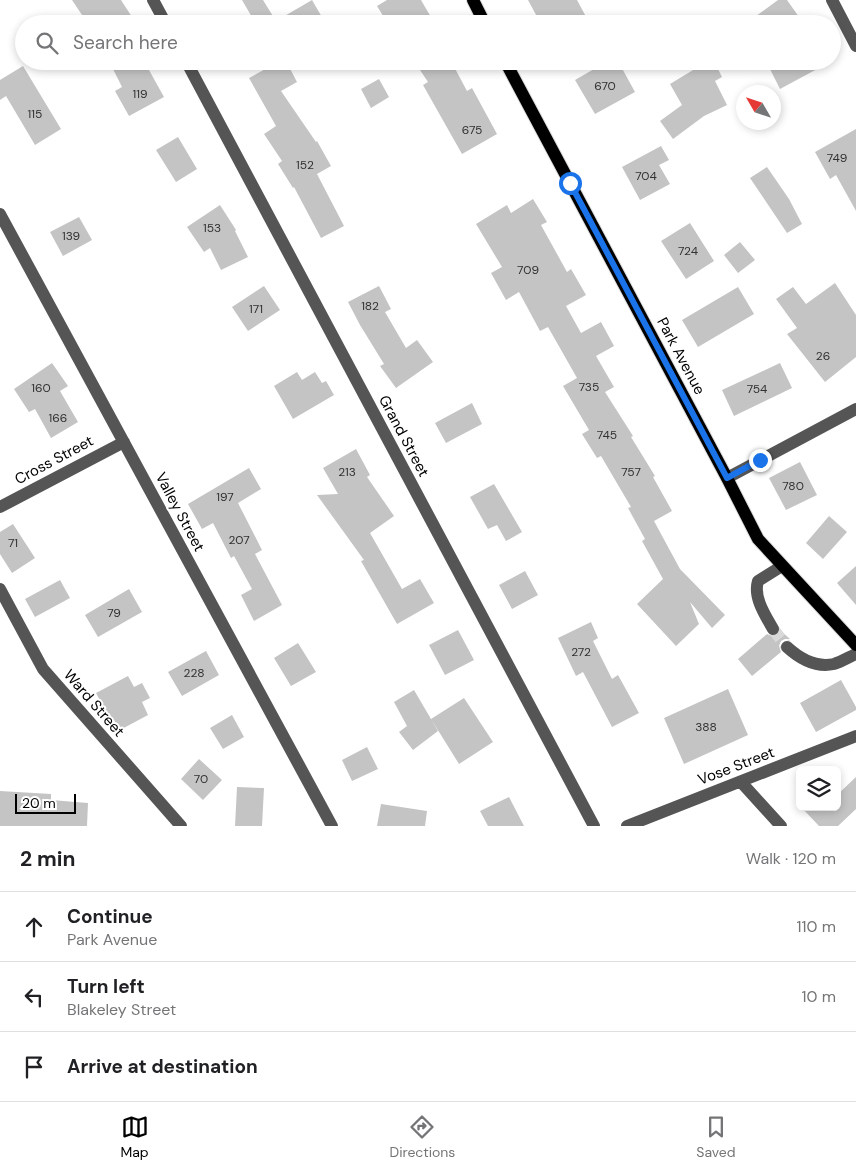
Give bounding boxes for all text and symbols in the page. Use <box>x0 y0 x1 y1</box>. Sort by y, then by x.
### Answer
search box <box>15 15 841 70</box>
icon: search <box>33 29 61 57</box>
text: Search here <box>73 30 178 55</box>
house number: 670 <box>594 78 616 94</box>
north arrow <box>736 85 781 130</box>
house number: 119 <box>132 86 148 102</box>
house number: 115 <box>28 106 42 122</box>
house number: 675 <box>462 122 482 138</box>
house number: 749 <box>827 150 847 166</box>
house number: 152 <box>296 157 314 173</box>
house number: 704 <box>635 168 657 184</box>
route start <box>559 172 582 195</box>
house number: 153 <box>203 220 221 236</box>
house number: 139 <box>62 228 80 244</box>
house number: 724 <box>678 243 698 259</box>
house number: 709 <box>517 262 539 278</box>
house number: 182 <box>361 298 379 314</box>
house number: 171 <box>249 301 263 317</box>
street label: Park Avenue <box>652 314 710 398</box>
house number: 26 <box>816 348 830 364</box>
house number: 735 <box>579 379 599 395</box>
house number: 160 <box>31 380 51 396</box>
house number: 754 <box>747 381 767 397</box>
street label: Grand Street <box>374 392 434 480</box>
house number: 166 <box>49 410 67 426</box>
house number: 745 <box>597 427 617 443</box>
street label: Cross Street <box>11 431 97 489</box>
route end <box>749 449 772 472</box>
house number: 213 <box>338 464 356 480</box>
house number: 757 <box>621 464 641 480</box>
street label: Valley Street <box>151 469 209 555</box>
house number: 780 <box>782 478 804 494</box>
house number: 197 <box>216 489 234 505</box>
house number: 207 <box>228 532 250 548</box>
house number: 71 <box>8 535 18 551</box>
house number: 79 <box>107 605 121 621</box>
house number: 272 <box>571 644 591 660</box>
street label: Ward Street <box>59 665 129 741</box>
house number: 228 <box>184 665 204 681</box>
house number: 388 <box>695 719 717 735</box>
street label: Vose Street <box>695 742 777 790</box>
map controls <box>796 766 841 811</box>
button: layers <box>796 766 841 811</box>
house number: 70 <box>194 771 208 787</box>
scale bar <box>15 791 76 814</box>
text: 20 m <box>22 794 56 812</box>
text: 2 min <box>20 845 76 873</box>
text: Walk · 120 m <box>746 848 836 869</box>
text: Continue <box>67 904 153 929</box>
icon: ahead <box>20 913 48 941</box>
text: 110 m <box>797 916 836 937</box>
text: Park Avenue <box>67 929 157 950</box>
text: Turn left <box>67 974 145 999</box>
icon: left <box>20 983 48 1011</box>
text: 10 m <box>802 986 836 1007</box>
text: Blakeley Street <box>67 999 176 1020</box>
icon: arrive <box>20 1053 48 1081</box>
text: Arrive at destination <box>67 1054 258 1079</box>
tab: Map <box>120 1113 149 1161</box>
tab: Directions <box>390 1113 455 1161</box>
tab: Saved <box>696 1113 736 1161</box>

